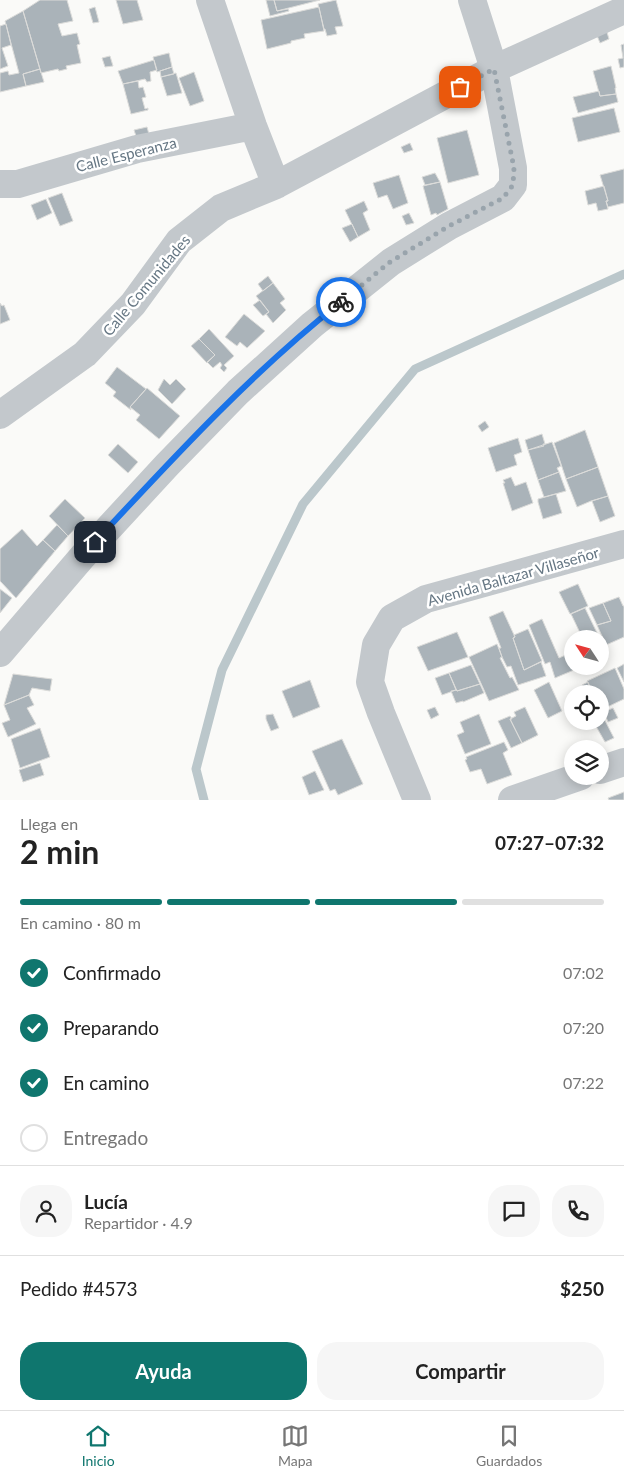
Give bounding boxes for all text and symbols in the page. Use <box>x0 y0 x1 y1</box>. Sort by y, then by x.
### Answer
pin <box>439 66 481 108</box>
icon: bag <box>446 73 474 101</box>
street label: Calle Esperanza <box>74 133 178 175</box>
street label: Calle Comunidades <box>99 231 193 339</box>
courier <box>316 277 366 327</box>
icon: bike <box>327 288 355 316</box>
pin <box>74 521 116 563</box>
icon: home <box>81 528 109 556</box>
street label: Avenida Baltazar Villaseñor <box>425 543 601 609</box>
north arrow <box>564 630 609 675</box>
map controls <box>564 630 609 785</box>
button: locate <box>564 685 609 730</box>
button: layers <box>564 740 609 785</box>
text: Llega en <box>20 814 78 833</box>
text: 07:27–07:32 <box>495 831 604 854</box>
text: 2 min <box>20 832 99 871</box>
text: En camino · 80 m <box>20 913 141 932</box>
icon: check <box>20 959 48 987</box>
text: Confirmado <box>63 961 161 984</box>
text: 07:02 <box>563 963 604 982</box>
icon: check <box>20 1014 48 1042</box>
text: Preparando <box>63 1016 159 1039</box>
text: 07:20 <box>563 1018 604 1037</box>
icon: check <box>20 1069 48 1097</box>
text: En camino <box>63 1071 149 1094</box>
text: 07:22 <box>563 1073 604 1092</box>
text: Entregado <box>63 1126 148 1149</box>
button: person <box>20 1185 72 1237</box>
button: chat <box>488 1185 540 1237</box>
button: phone <box>552 1185 604 1237</box>
text: Lucía <box>84 1190 128 1213</box>
text: Repartidor · 4.9 <box>84 1213 193 1232</box>
text: Pedido #4573 <box>20 1277 138 1300</box>
text: $250 <box>560 1277 604 1300</box>
button: Ayuda <box>20 1342 307 1400</box>
button: Compartir <box>317 1342 604 1400</box>
tab: Inicio <box>82 1422 115 1469</box>
tab: Mapa <box>278 1422 313 1469</box>
tab: Guardados <box>476 1422 542 1469</box>

